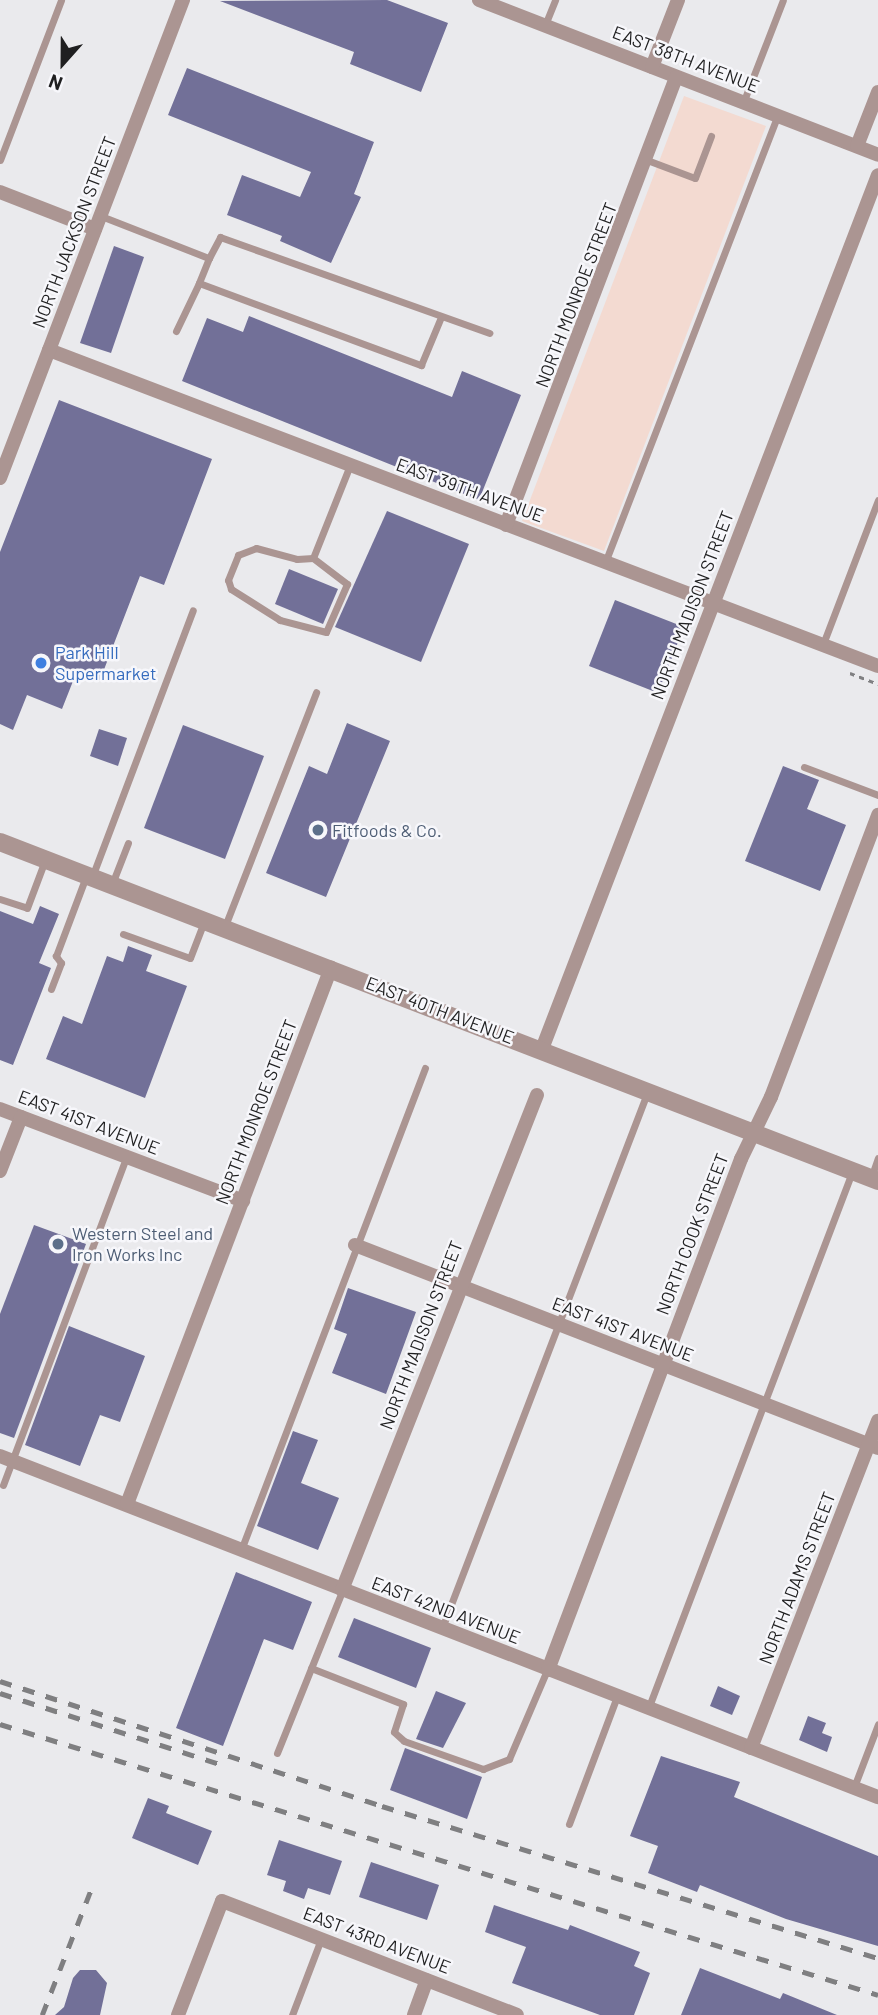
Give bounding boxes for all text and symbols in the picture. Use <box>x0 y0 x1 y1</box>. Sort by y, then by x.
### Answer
street label: EAST 38TH AVENUE <box>610 21 762 97</box>
north arrow <box>28 28 98 98</box>
text: N <box>45 70 65 96</box>
street label: NORTH JACKSON STREET <box>27 133 121 331</box>
street label: NORTH MONROE STREET <box>531 199 621 391</box>
street label: EAST 39TH AVENUE <box>393 453 547 527</box>
street label: NORTH MADISON STREET <box>646 508 738 702</box>
place label: Park Hill Supermarket <box>55 642 156 684</box>
marker: Park Hill Supermarket <box>33 655 49 671</box>
place label: Fitfoods & Co. <box>332 819 442 841</box>
marker: Fitfoods & Co. <box>310 822 326 838</box>
street label: EAST 40TH AVENUE <box>363 972 517 1048</box>
street label: NORTH MONROE STREET <box>211 1016 301 1208</box>
street label: EAST 41ST AVENUE <box>15 1085 163 1159</box>
street label: NORTH COOK STREET <box>651 1150 733 1318</box>
place label: Western Steel and Iron Works Inc <box>72 1223 213 1266</box>
marker: Western Steel and Iron Works Inc <box>50 1236 66 1252</box>
street label: NORTH MADISON STREET <box>375 1238 467 1432</box>
street label: EAST 41ST AVENUE <box>549 1292 697 1366</box>
street label: NORTH ADAMS STREET <box>754 1489 840 1667</box>
street label: EAST 42ND AVENUE <box>369 1572 523 1648</box>
street label: EAST 43RD AVENUE <box>300 1902 454 1978</box>

